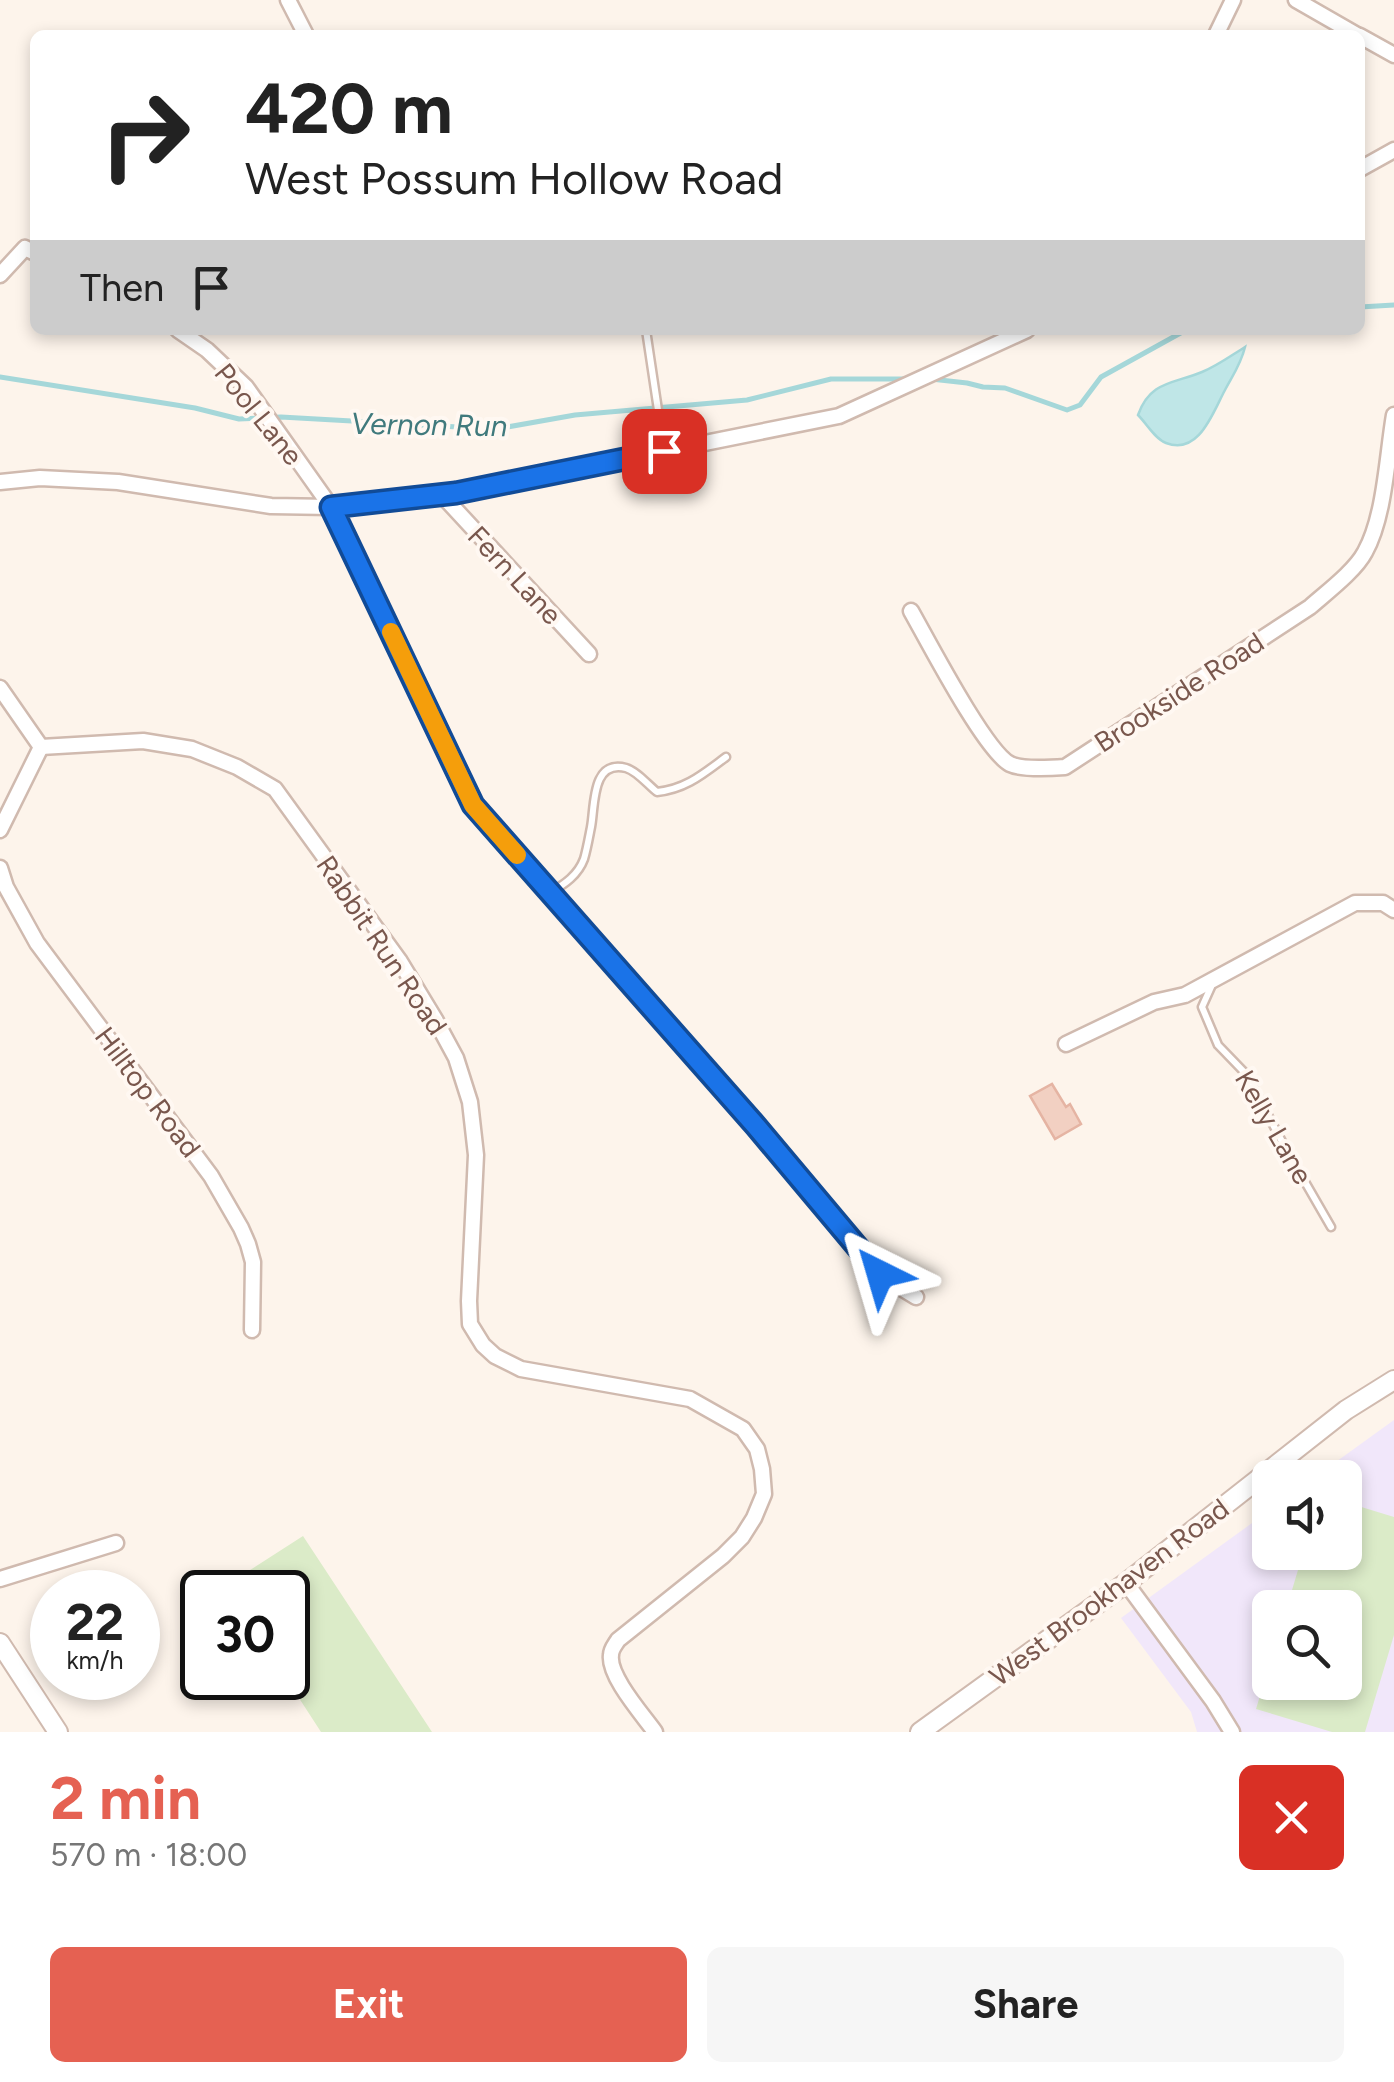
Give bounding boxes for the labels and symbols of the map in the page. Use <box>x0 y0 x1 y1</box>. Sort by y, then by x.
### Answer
street label: Pool Lane <box>208 356 310 472</box>
water label: Vernon Run <box>350 405 508 444</box>
pin <box>622 409 707 494</box>
street label: Fern Lane <box>461 519 569 631</box>
street label: Brookside Road <box>1088 625 1270 759</box>
street label: Rabbit Run Road <box>310 849 454 1041</box>
street label: Hilltop Road <box>88 1020 208 1164</box>
street label: Kelly Lane <box>1228 1064 1320 1190</box>
position arrow <box>828 1222 932 1326</box>
street label: West Brookhaven Road <box>983 1491 1235 1693</box>
speed limit sign: 30 <box>180 1570 310 1700</box>

